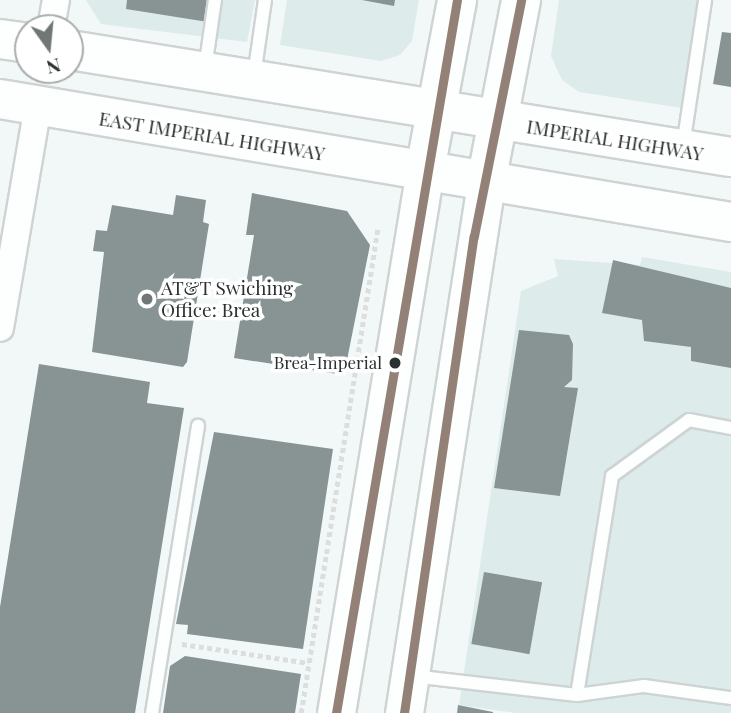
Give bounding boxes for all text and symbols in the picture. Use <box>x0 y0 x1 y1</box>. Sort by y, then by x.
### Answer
north arrow <box>14 14 84 84</box>
text: N <box>44 53 64 82</box>
street label: EAST IMPERIAL HIGHWAY <box>97 107 327 165</box>
street label: IMPERIAL HIGHWAY <box>525 115 705 165</box>
place label: AT&T Swiching Office: Brea <box>161 277 294 321</box>
marker: AT&T Swiching Office: Brea <box>139 291 155 307</box>
place label: Brea-Imperial <box>274 353 382 373</box>
marker: Brea-Imperial <box>388 356 402 370</box>

